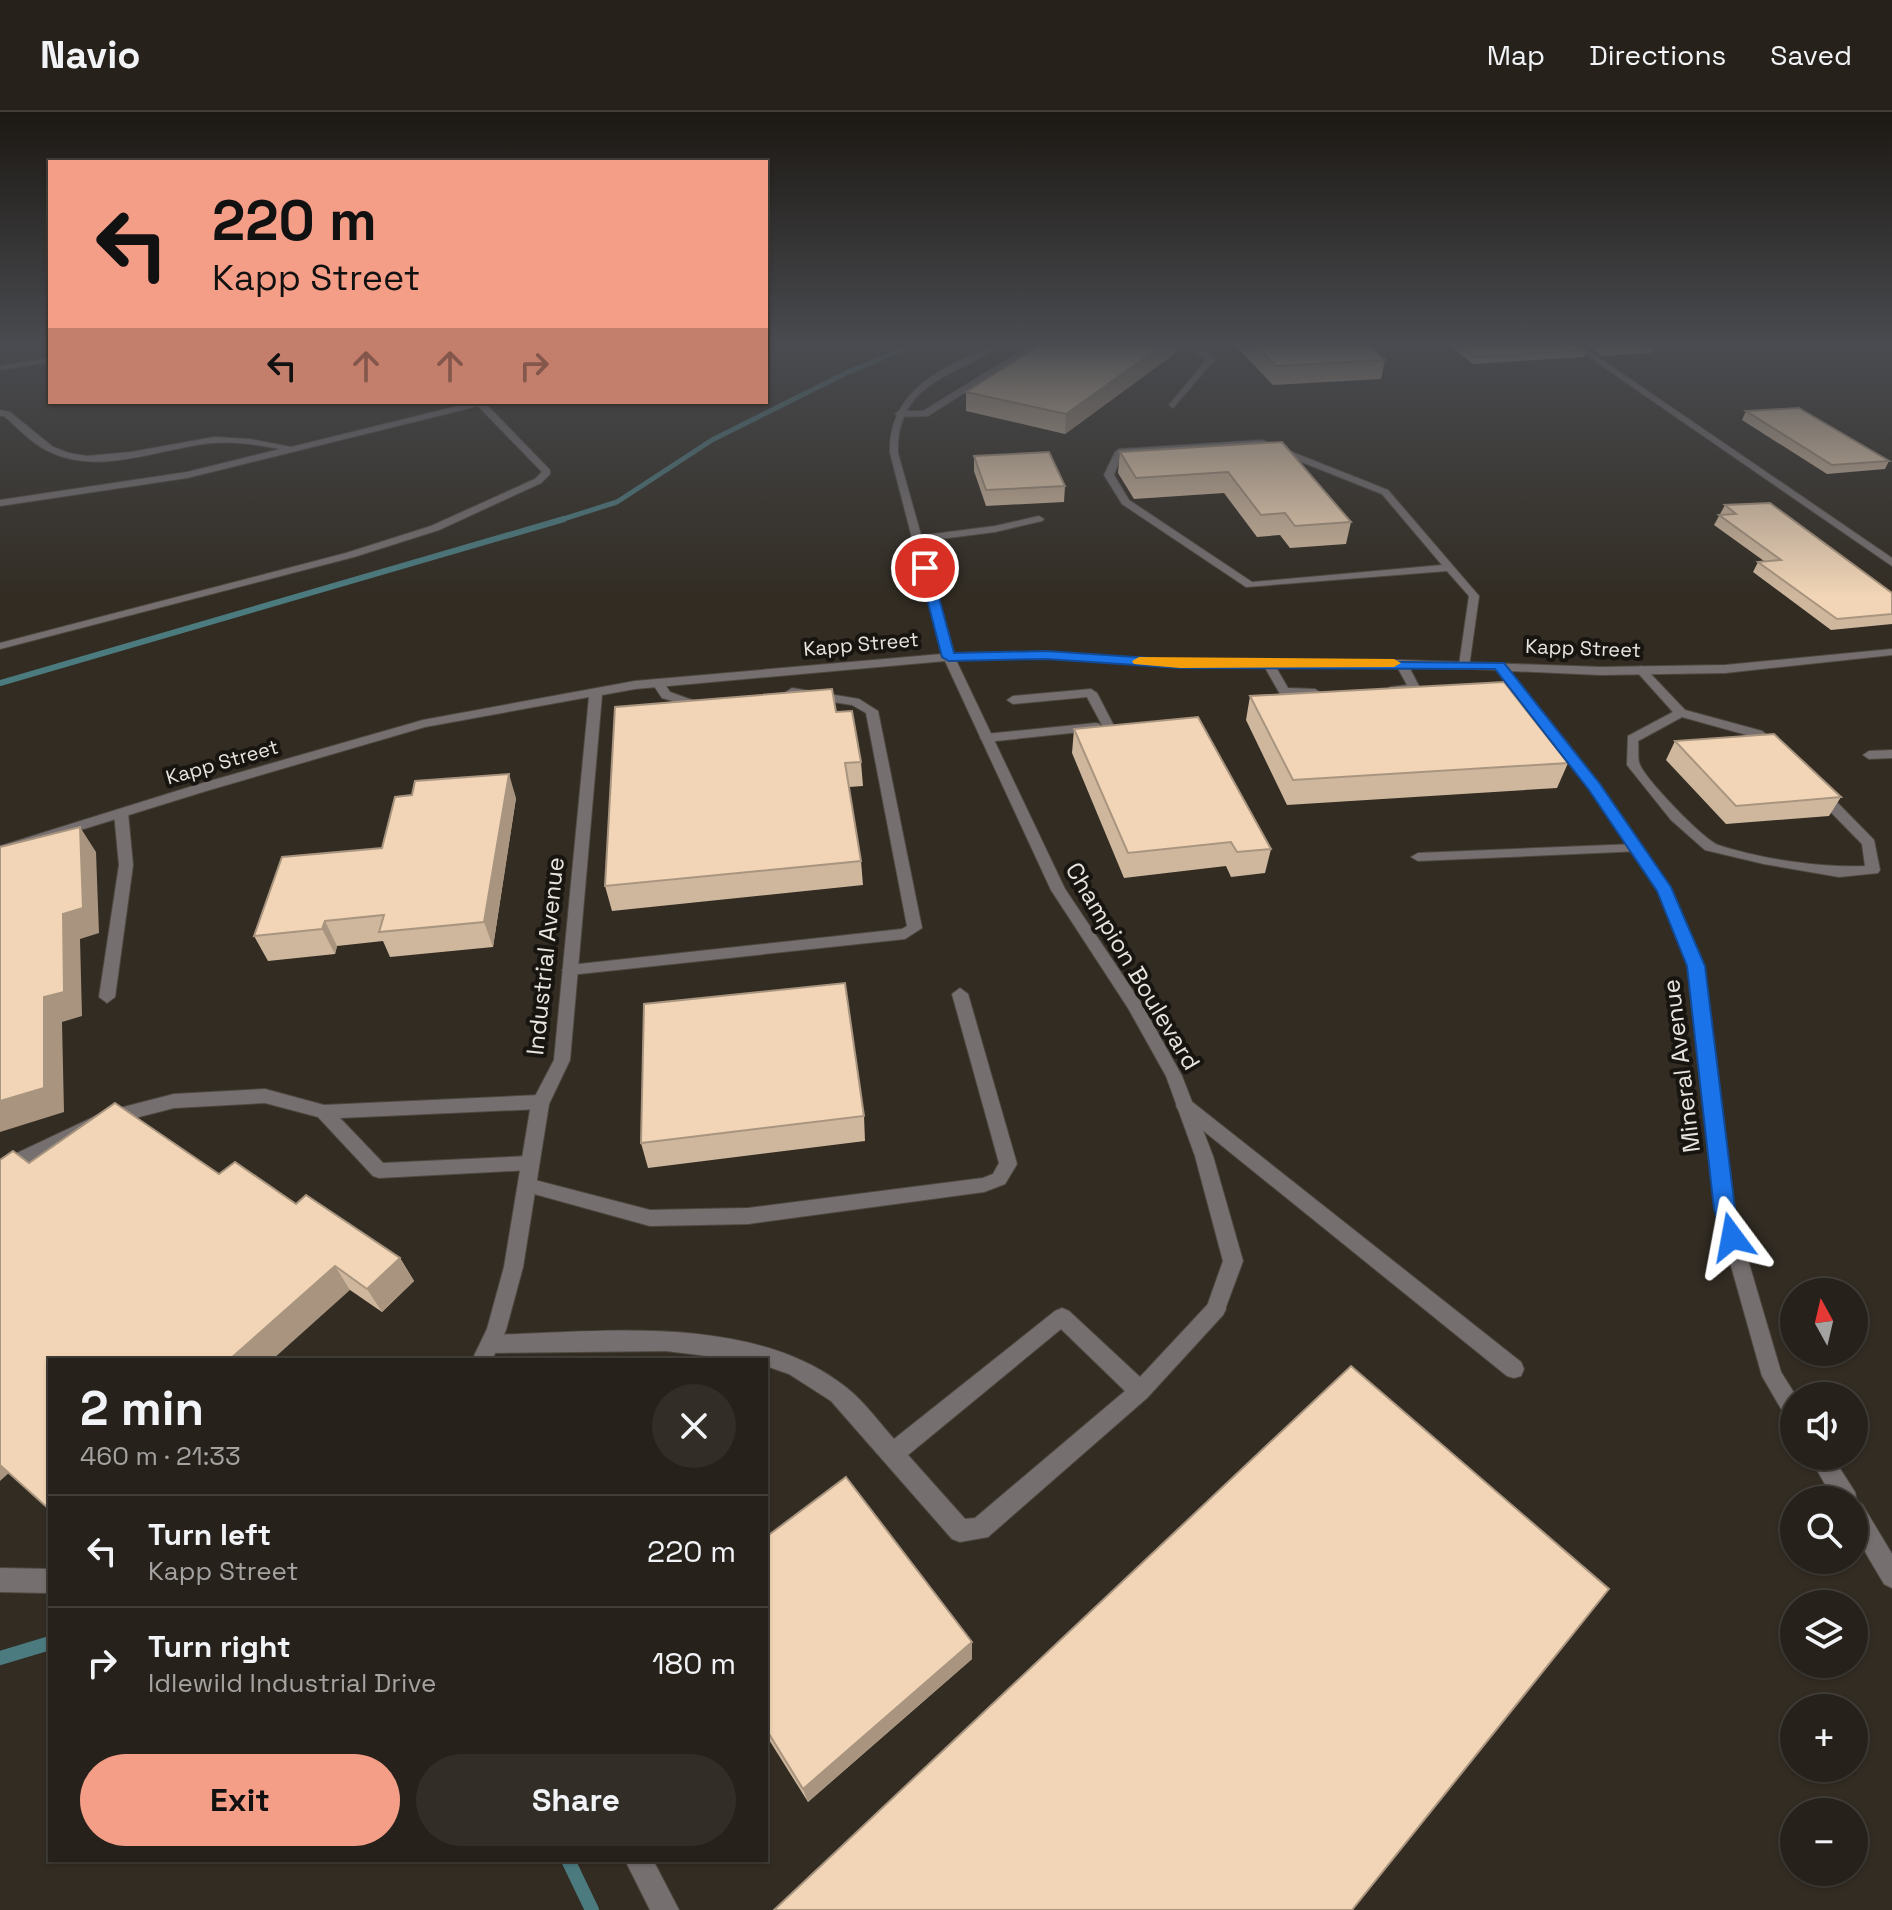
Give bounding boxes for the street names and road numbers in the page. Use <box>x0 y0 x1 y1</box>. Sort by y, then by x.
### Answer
street label: Kapp Street <box>802 626 920 662</box>
street label: Kapp Street <box>1525 633 1641 663</box>
street label: Kapp Street <box>163 734 281 790</box>
street label: Industrial Avenue <box>519 855 571 1057</box>
street label: Champion Boulevard <box>1059 856 1207 1076</box>
street label: Mineral Avenue <box>1655 978 1707 1154</box>

